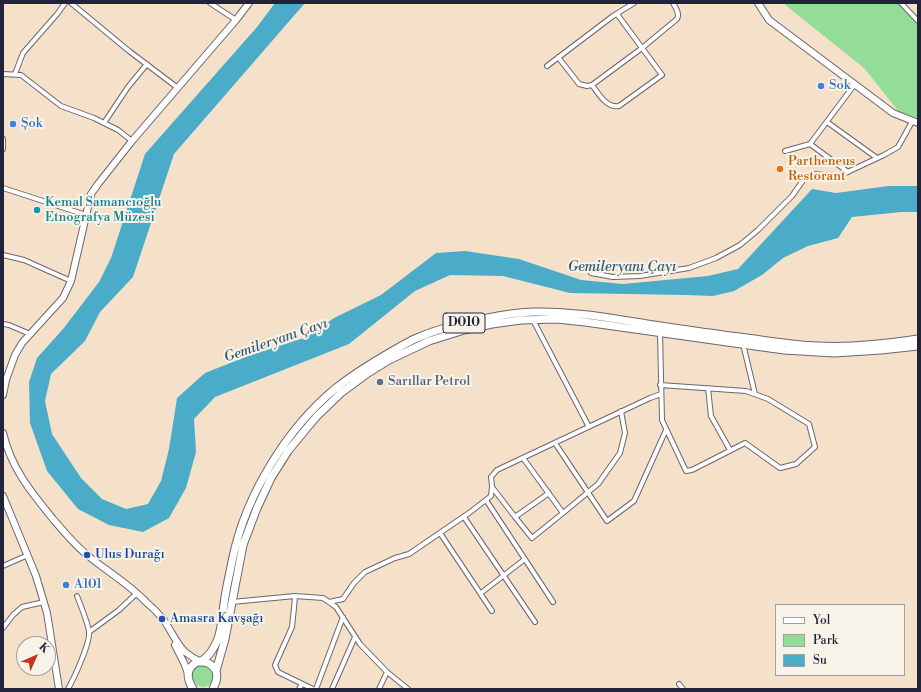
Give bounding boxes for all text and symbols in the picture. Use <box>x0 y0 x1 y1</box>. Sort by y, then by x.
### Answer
place label: Sok <box>829 78 851 94</box>
marker: Sok <box>816 81 826 91</box>
place label: Şok <box>21 116 43 132</box>
marker: Şok <box>8 119 18 129</box>
place label: Partheneus Restorant <box>788 154 855 185</box>
marker: Partheneus Restorant <box>775 164 785 174</box>
place label: Kemal Samancıoğlu Etnografya Müzesi <box>45 195 161 226</box>
marker: Kemal Samancıoğlu Etnografya Müzesi <box>32 205 42 215</box>
water label: Gemileryanı Çayı <box>568 260 676 276</box>
road number: D010 <box>443 313 485 333</box>
water label: Gemileryanı Çayı <box>222 315 330 367</box>
place label: Sarıllar Petrol <box>388 374 470 390</box>
marker: Sarıllar Petrol <box>375 377 385 387</box>
place label: Ulus Durağı <box>95 547 165 563</box>
marker: Ulus Durağı <box>82 550 92 560</box>
place label: A101 <box>74 577 102 593</box>
marker: A101 <box>61 580 71 590</box>
legend <box>775 604 905 676</box>
place label: Amasra Kavşağı <box>170 611 264 627</box>
text: Yol <box>813 613 830 628</box>
marker: Amasra Kavşağı <box>157 614 167 624</box>
text: Park <box>813 633 838 648</box>
north arrow <box>16 636 56 676</box>
text: K <box>36 640 52 656</box>
text: Su <box>813 653 827 668</box>

